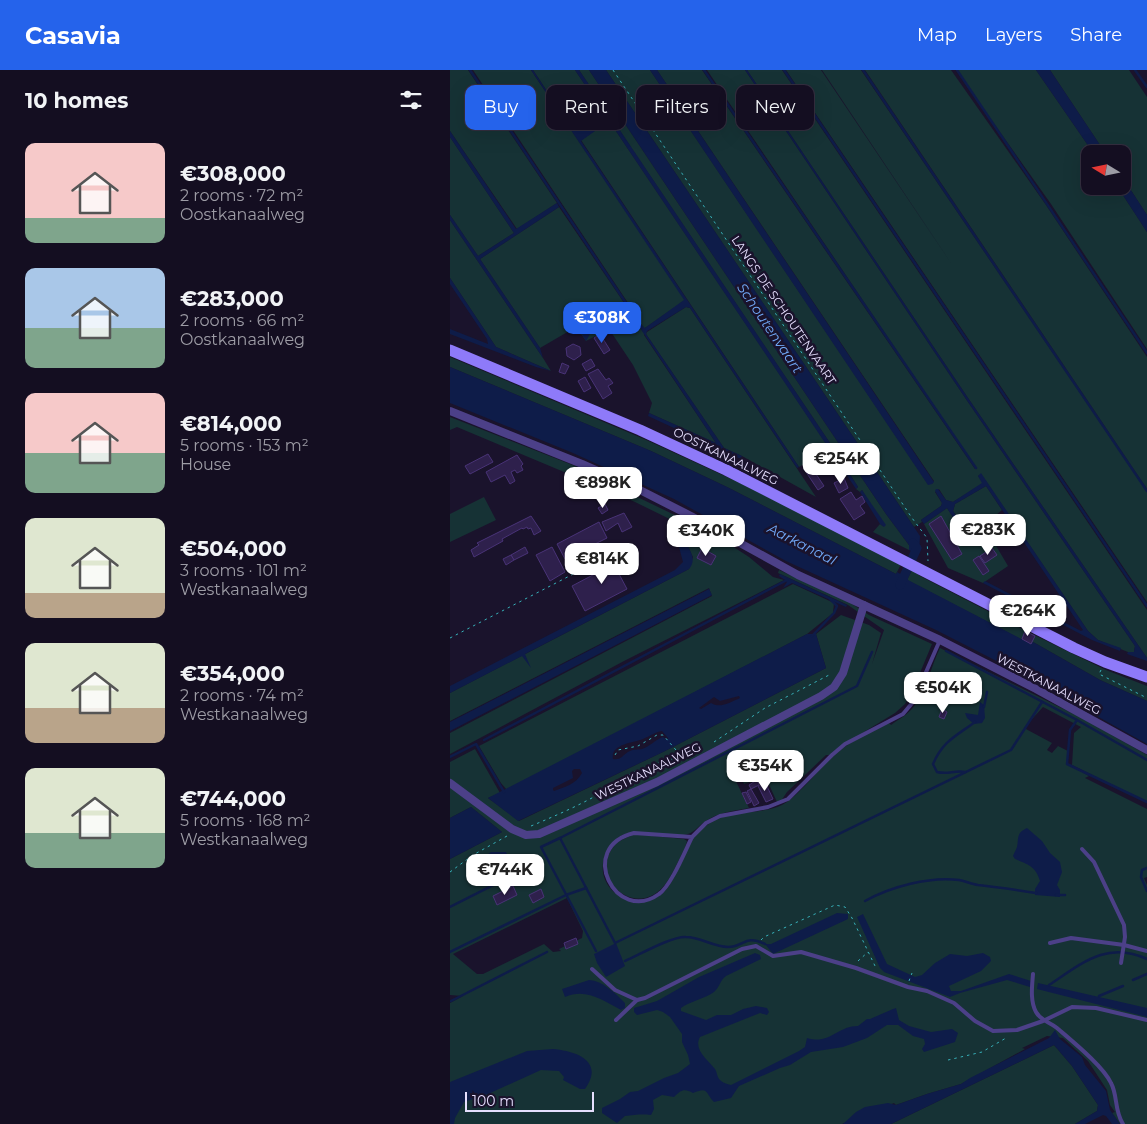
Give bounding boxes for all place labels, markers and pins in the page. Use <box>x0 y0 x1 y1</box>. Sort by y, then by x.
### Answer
pin: €308K <box>567 302 637 344</box>
pin: €254K <box>806 442 876 485</box>
pin: €898K <box>568 466 638 509</box>
pin: €340K <box>671 514 741 557</box>
pin: €283K <box>953 514 1023 556</box>
pin: €814K <box>567 542 637 585</box>
pin: €264K <box>993 594 1063 637</box>
pin: €504K <box>908 672 978 714</box>
pin: €354K <box>730 750 800 792</box>
pin: €744K <box>470 854 540 896</box>

